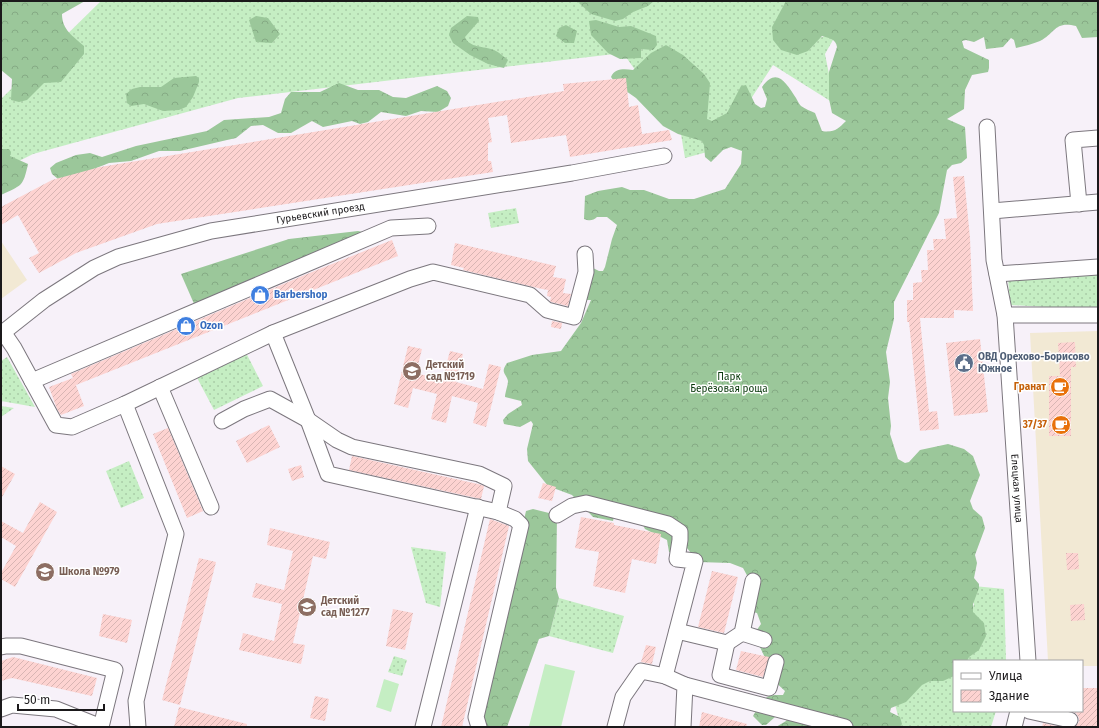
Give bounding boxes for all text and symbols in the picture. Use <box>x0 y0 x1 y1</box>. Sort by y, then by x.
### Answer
street label: Гурьевский проезд <box>275 200 366 226</box>
shop icon: Barbershop <box>249 284 271 306</box>
place label: Barbershop <box>274 289 327 301</box>
shop icon: Ozon <box>175 315 197 337</box>
place label: Ozon <box>200 320 223 332</box>
place label: ОВД Орехово-Борисово Южное <box>978 351 1090 375</box>
public building icon: ОВД Орехово-Борисово Южное <box>953 352 975 374</box>
place label: Детский сад №1719 <box>425 359 475 383</box>
school or university icon: Детский сад №1719 <box>401 360 423 382</box>
park label: Парк Берёзовая роща <box>690 371 768 395</box>
cafe icon: Гранат <box>1049 376 1071 398</box>
place label: Гранат <box>1014 381 1046 393</box>
cafe icon: 37/37 <box>1050 414 1072 436</box>
place label: 37/37 <box>1022 419 1047 431</box>
street label: Елецкая улица <box>1008 454 1025 523</box>
school or university icon: Школа №979 <box>34 561 56 583</box>
place label: Школа №979 <box>59 566 120 578</box>
place label: Детский сад №1277 <box>320 595 370 619</box>
school or university icon: Детский сад №1277 <box>296 596 318 618</box>
legend <box>953 660 1083 712</box>
text: Улица <box>989 669 1023 683</box>
scale bar <box>18 686 104 712</box>
text: Здание <box>989 689 1029 703</box>
text: 50 m <box>24 693 50 707</box>

